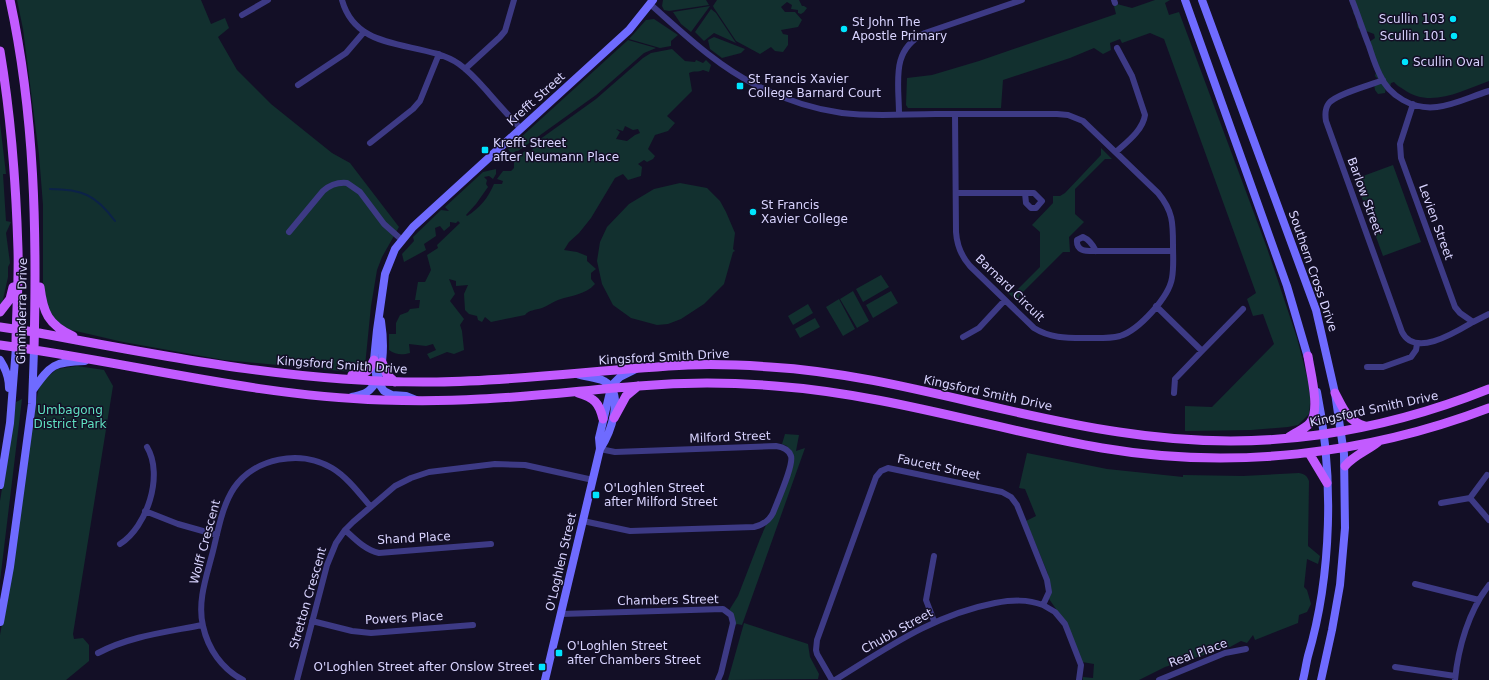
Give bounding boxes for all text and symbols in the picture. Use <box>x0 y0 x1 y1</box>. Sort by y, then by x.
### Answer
place label: Scullin 103 <box>1379 12 1445 26</box>
marker: Scullin 103 <box>1448 14 1458 24</box>
place label: St John The Apostle Primary <box>852 15 947 43</box>
marker: St John The Apostle Primary <box>839 24 849 34</box>
place label: Scullin 101 <box>1380 29 1446 43</box>
marker: Scullin 101 <box>1449 31 1459 41</box>
place label: Scullin Oval <box>1413 55 1483 69</box>
marker: Scullin Oval <box>1400 57 1410 67</box>
street label: Krefft Street <box>504 69 568 129</box>
place label: St Francis Xavier College Barnard Court <box>748 72 881 100</box>
marker: St Francis Xavier College Barnard Court <box>735 81 745 91</box>
place label: Krefft Street after Neumann Place <box>493 136 619 164</box>
marker: Krefft Street after Neumann Place <box>480 145 490 155</box>
street label: Barlow Street <box>1345 155 1386 237</box>
street label: Levien Street <box>1416 182 1456 262</box>
place label: St Francis Xavier College <box>761 198 848 226</box>
marker: St Francis Xavier College <box>748 207 758 217</box>
street label: Southern Cross Drive <box>1286 209 1340 333</box>
street label: Barnard Circuit <box>973 252 1047 325</box>
street label: Ginninderra Drive <box>14 258 30 364</box>
street label: Kingsford Smith Drive <box>598 347 730 367</box>
street label: Kingsford Smith Drive <box>276 353 408 377</box>
street label: Kingsford Smith Drive <box>922 373 1054 413</box>
street label: Kingsford Smith Drive <box>1308 389 1440 429</box>
park label: Umbagong District Park <box>34 403 106 431</box>
street label: Milford Street <box>689 429 771 445</box>
street label: Faucett Street <box>896 451 982 483</box>
place label: O'Loghlen Street after Milford Street <box>604 481 718 509</box>
marker: O'Loghlen Street after Milford Street <box>591 490 601 500</box>
street label: Wolff Crescent <box>187 498 223 586</box>
street label: O'Loghlen Street <box>543 511 579 612</box>
street label: Shand Place <box>377 529 451 547</box>
street label: Stretton Crescent <box>287 545 329 651</box>
street label: Chambers Street <box>617 592 719 608</box>
street label: Chubb Street <box>859 606 935 656</box>
street label: Powers Place <box>365 609 443 627</box>
street label: Real Place <box>1167 636 1229 670</box>
place label: O'Loghlen Street after Chambers Street <box>567 639 701 667</box>
marker: O'Loghlen Street after Chambers Street <box>554 648 564 658</box>
place label: O'Loghlen Street after Onslow Street <box>314 660 534 674</box>
marker: O'Loghlen Street after Onslow Street <box>537 662 547 672</box>

